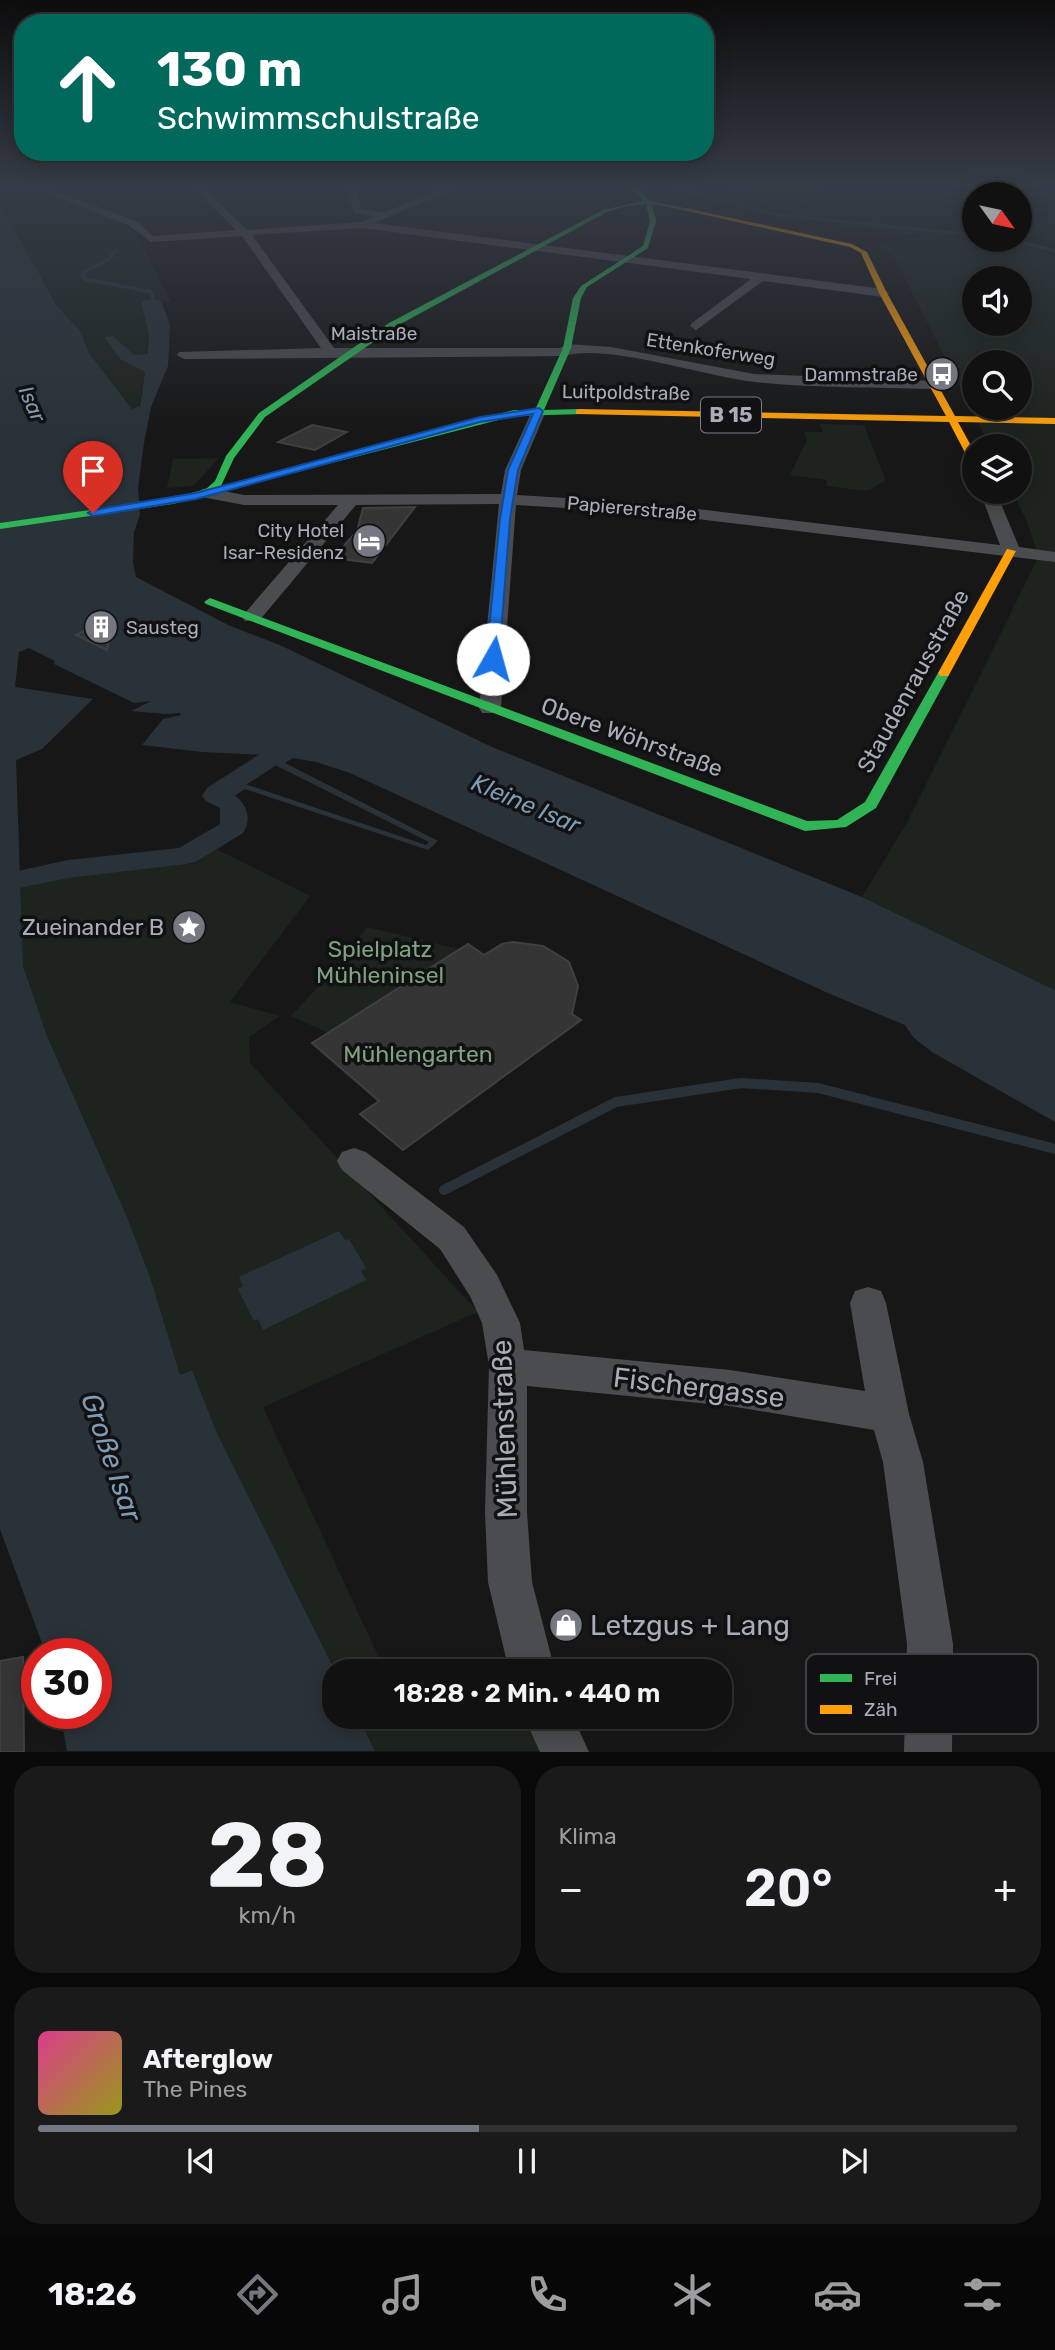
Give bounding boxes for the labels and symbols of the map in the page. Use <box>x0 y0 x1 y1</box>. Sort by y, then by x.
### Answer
north arrow <box>962 182 1032 252</box>
street label: Maistraße <box>331 322 417 345</box>
street label: Ettenkoferweg <box>645 328 777 371</box>
bus stop icon: Dammstraße <box>923 355 961 393</box>
place label: Dammstraße <box>804 363 918 386</box>
street label: Luitpoldstraße <box>562 380 690 405</box>
water label: Isar <box>14 382 52 427</box>
road number: B 15 <box>701 398 761 432</box>
pin <box>63 441 123 513</box>
street label: Papiererstraße <box>566 491 698 526</box>
place label: City Hotel Isar-Residenz <box>223 519 344 564</box>
hotel icon: City Hotel Isar-Residenz <box>350 522 388 560</box>
street label: Staudenrausstraße <box>851 584 975 778</box>
building icon: Sausteg <box>82 608 120 646</box>
place label: Sausteg <box>126 616 199 639</box>
position arrow <box>456 622 530 696</box>
street label: Obere Wöhrstraße <box>537 691 727 783</box>
water label: Kleine Isar <box>467 769 585 840</box>
place icon: Zueinander B <box>170 908 208 946</box>
place label: Zueinander B <box>22 913 164 941</box>
park label: Spielplatz Mühleninsel <box>316 935 444 989</box>
park label: Mühlengarten <box>343 1040 493 1068</box>
street label: Mühlenstraße <box>485 1339 524 1519</box>
street label: Fischergasse <box>611 1361 786 1414</box>
water label: Große Isar <box>74 1389 149 1527</box>
shop icon: Letzgus + Lang <box>547 1606 585 1644</box>
place label: Letzgus + Lang <box>590 1609 790 1642</box>
speed limit sign: 30 <box>21 1638 112 1729</box>
legend <box>806 1654 1038 1734</box>
text: Frei <box>864 1667 897 1690</box>
text: Zäh <box>864 1698 897 1721</box>

